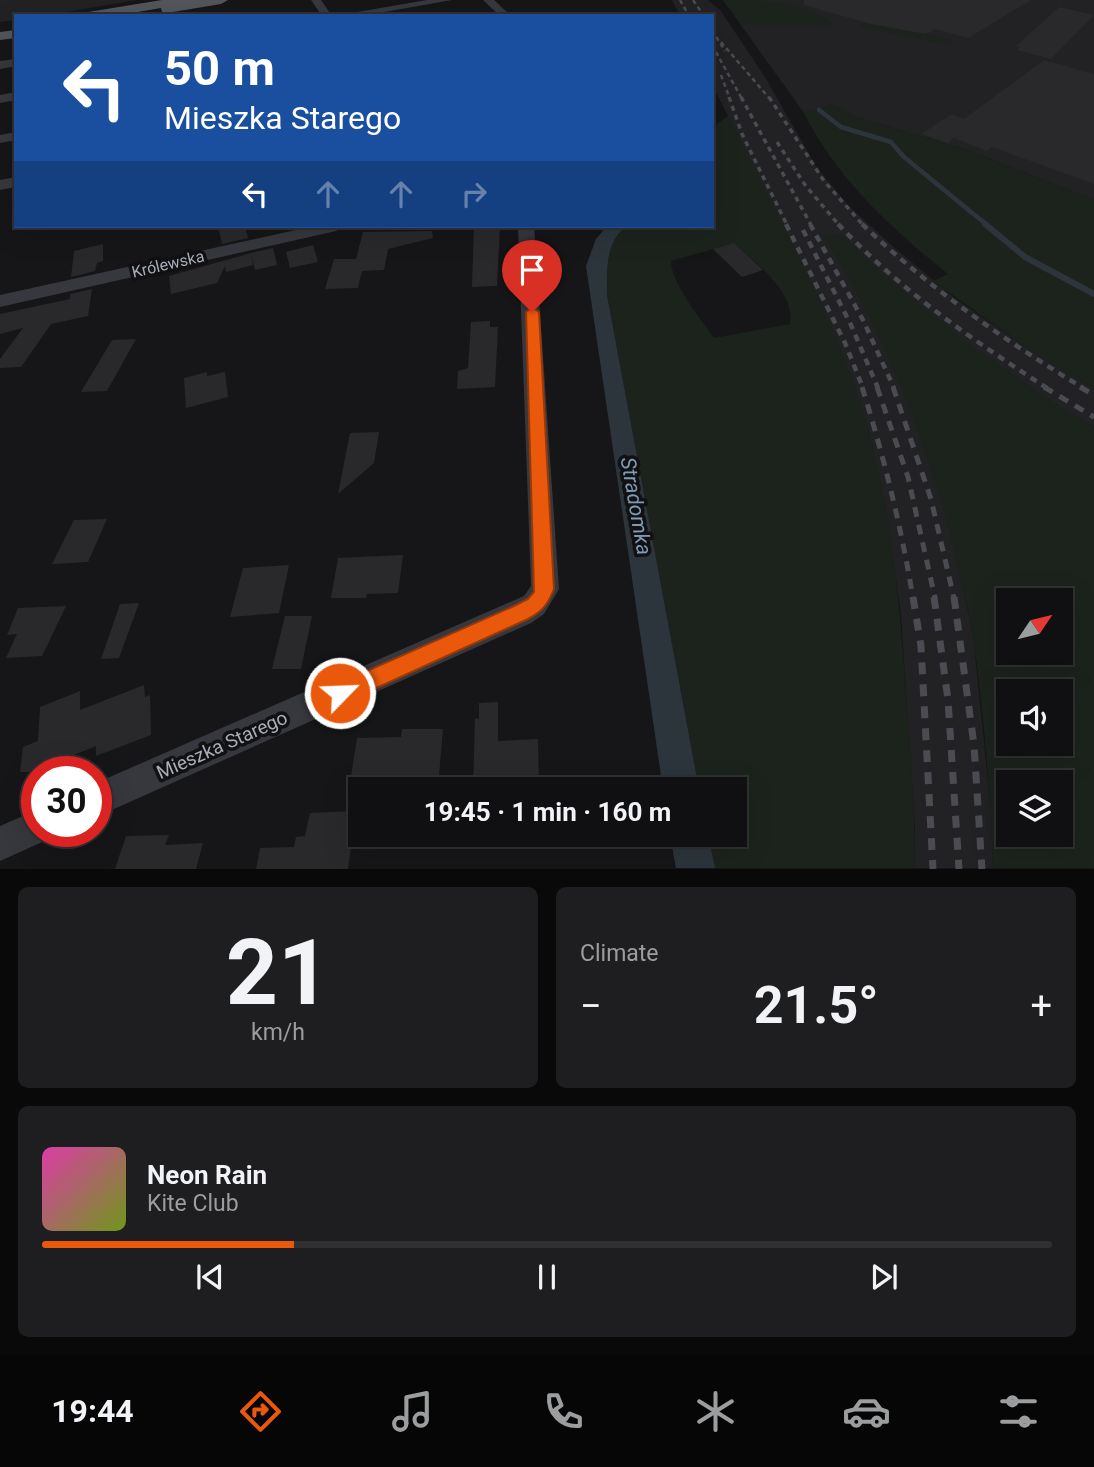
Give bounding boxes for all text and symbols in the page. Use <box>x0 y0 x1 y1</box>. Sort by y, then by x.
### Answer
text: 50 m <box>164 40 275 97</box>
icon: left <box>49 42 140 133</box>
text: Mieszka Starego <box>164 99 401 137</box>
icon: left <box>236 175 274 213</box>
icon: ahead <box>309 175 347 213</box>
icon: ahead <box>382 175 420 213</box>
icon: right <box>455 175 493 213</box>
pin <box>502 240 562 312</box>
street label: Królewska <box>130 246 206 282</box>
icon: arrive <box>513 251 551 289</box>
water label: Stradomka <box>616 455 656 557</box>
north arrow <box>996 588 1073 665</box>
map controls <box>996 588 1073 847</box>
position arrow <box>303 656 377 730</box>
button: sound <box>996 679 1073 756</box>
street label: Mieszka Starego <box>153 706 291 784</box>
speed limit sign: 30 <box>21 756 112 847</box>
button: layers <box>996 770 1073 847</box>
text: 19:45 · 1 min · 160 m <box>424 797 671 827</box>
text: 21 <box>226 920 330 1026</box>
text: Climate <box>580 940 659 967</box>
text: 21.5° <box>754 975 879 1036</box>
text: − <box>580 984 602 1028</box>
text: + <box>1030 984 1052 1028</box>
text: km/h <box>251 1019 305 1046</box>
text: Neon Rain <box>147 1160 267 1190</box>
text: Kite Club <box>147 1190 239 1217</box>
icon: previous <box>191 1258 229 1296</box>
icon: pause <box>528 1258 566 1296</box>
icon: next <box>865 1258 903 1296</box>
icon: directions <box>236 1387 285 1436</box>
icon: music <box>388 1387 437 1436</box>
icon: phone <box>539 1387 588 1436</box>
icon: climate <box>691 1387 740 1436</box>
icon: car <box>842 1387 891 1436</box>
icon: filters <box>994 1387 1043 1436</box>
text: 19:44 <box>51 1392 134 1430</box>

